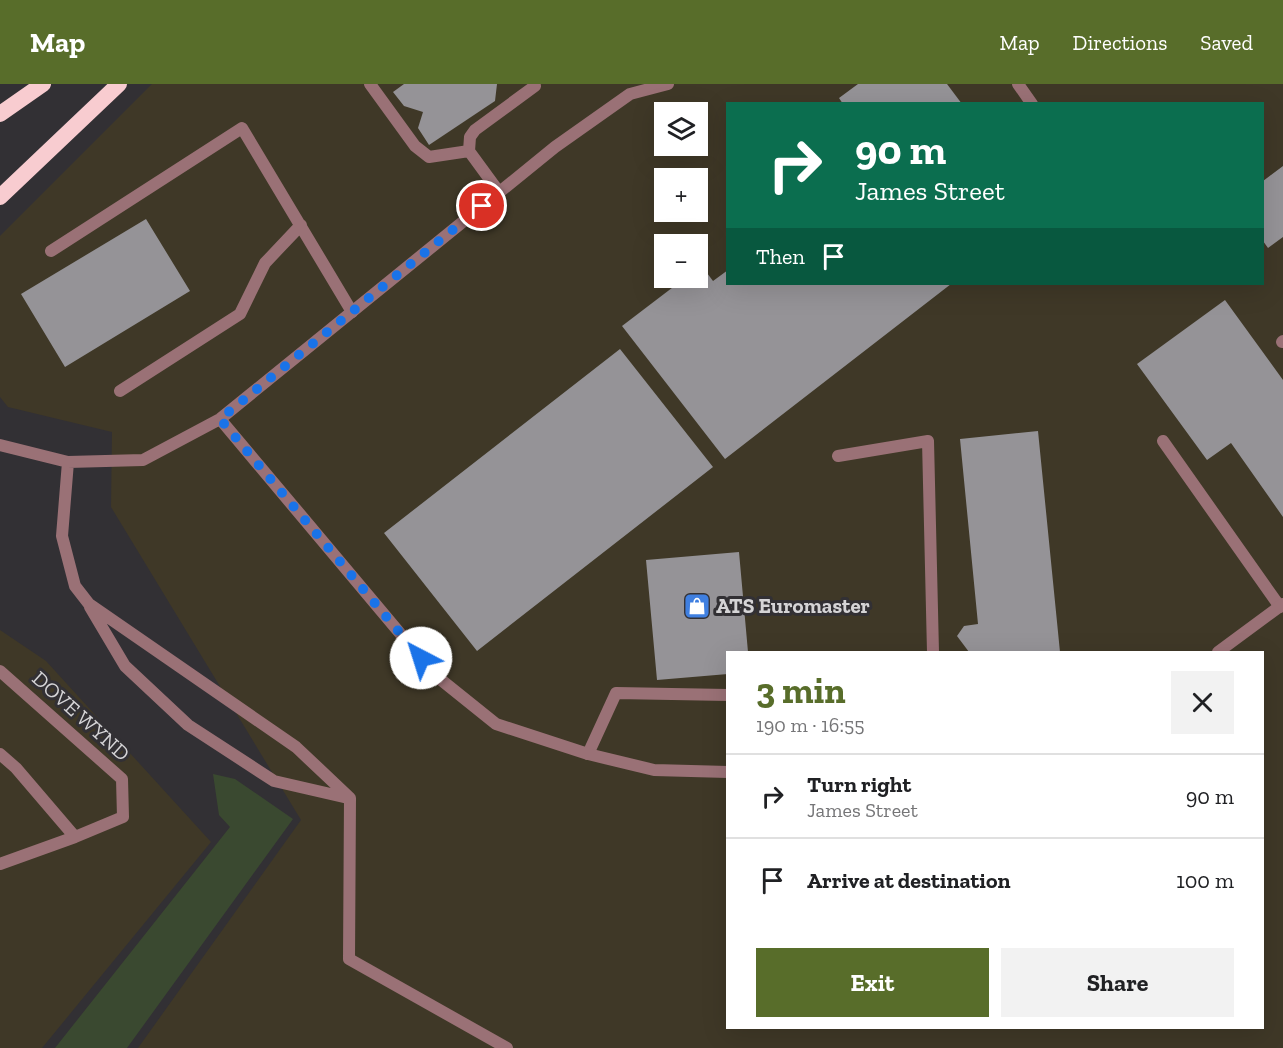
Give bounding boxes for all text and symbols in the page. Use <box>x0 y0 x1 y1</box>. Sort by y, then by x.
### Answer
text: Map <box>30 26 85 59</box>
text: Map <box>1000 30 1040 55</box>
text: Directions <box>1073 30 1167 55</box>
text: Saved <box>1200 30 1253 55</box>
map controls <box>654 102 708 288</box>
button: layers <box>654 102 708 156</box>
text: 90 m <box>855 124 946 175</box>
icon: right <box>756 126 834 204</box>
button: + <box>654 168 708 222</box>
text: James Street <box>855 175 1005 207</box>
pin <box>456 180 507 231</box>
icon: arrive <box>465 189 498 222</box>
button: − <box>654 234 708 288</box>
icon: arrive <box>817 240 850 273</box>
text: Then <box>756 243 805 270</box>
shop icon: ATS Euromaster <box>682 591 712 621</box>
place label: ATS Euromaster <box>716 593 870 618</box>
position arrow <box>389 626 453 690</box>
street label: DOVE WYND <box>27 665 135 766</box>
text: 3 min <box>756 669 846 712</box>
button: close <box>1171 671 1234 734</box>
text: 190 m · 16:55 <box>756 713 864 737</box>
text: Turn right <box>807 771 911 798</box>
icon: right <box>756 780 789 813</box>
text: 90 m <box>1186 783 1234 810</box>
text: James Street <box>807 798 918 822</box>
icon: arrive <box>756 864 789 897</box>
text: Arrive at destination <box>807 867 1010 894</box>
text: 100 m <box>1176 867 1234 894</box>
button: Exit <box>756 948 989 1017</box>
button: Share <box>1001 948 1234 1017</box>

